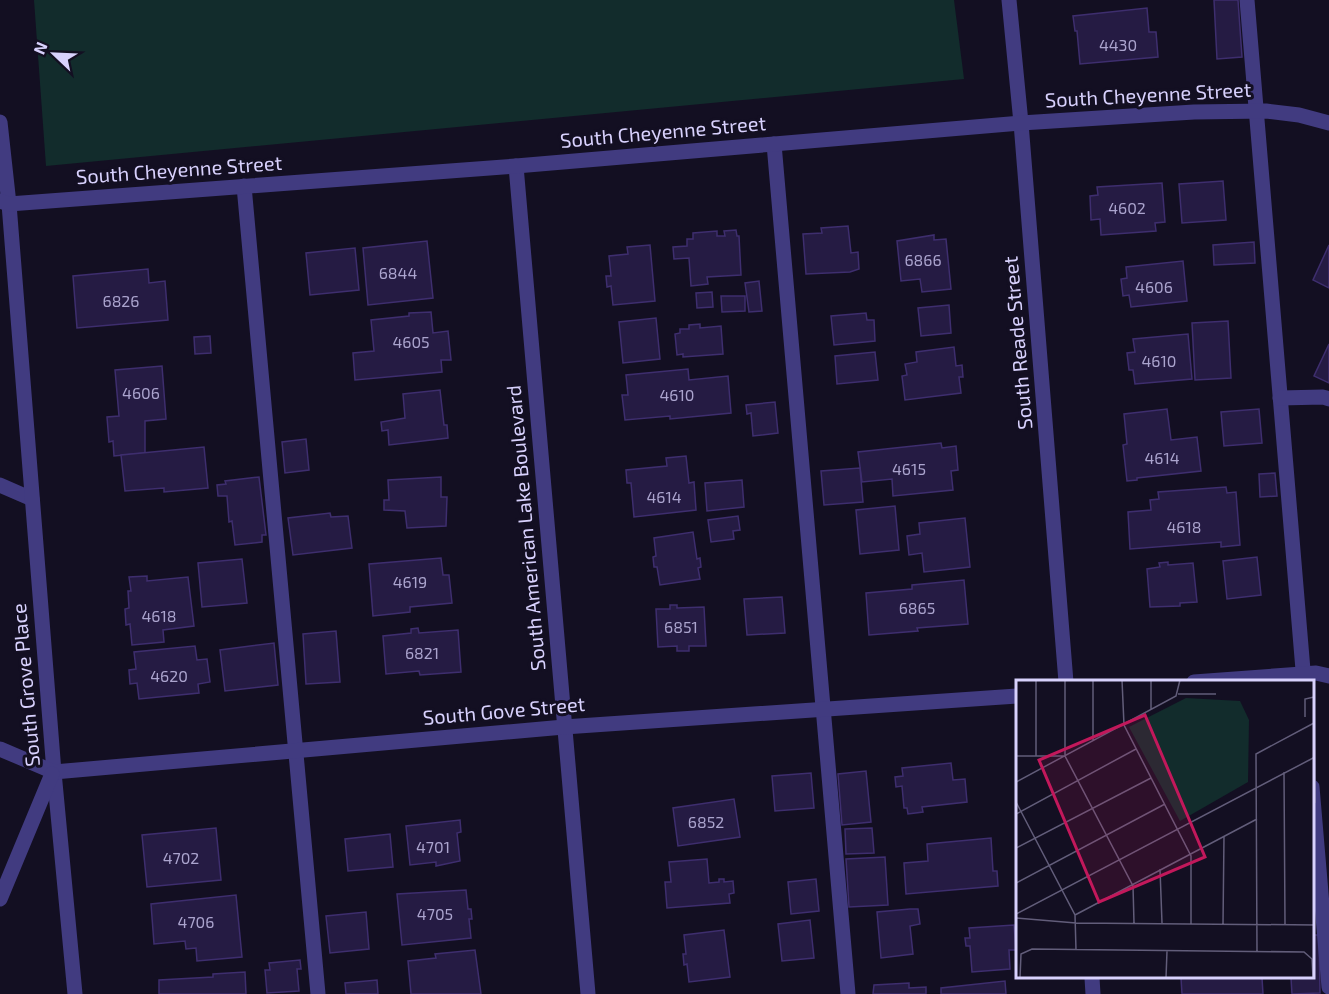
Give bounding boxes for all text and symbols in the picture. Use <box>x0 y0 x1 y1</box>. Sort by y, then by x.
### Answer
north arrow <box>24 24 84 84</box>
house number: 4430 <box>1099 35 1137 54</box>
text: N <box>29 39 51 57</box>
street label: South Cheyenne Street <box>1044 77 1252 111</box>
street label: South Cheyenne Street <box>559 110 767 152</box>
street label: South Cheyenne Street <box>75 150 283 188</box>
house number: 4602 <box>1108 198 1146 217</box>
house number: 6866 <box>904 250 942 269</box>
street label: South Reade Street <box>997 255 1037 431</box>
house number: 6844 <box>379 263 417 282</box>
house number: 4606 <box>1135 277 1173 296</box>
house number: 6826 <box>102 291 140 310</box>
house number: 4605 <box>392 332 430 351</box>
house number: 4610 <box>1141 351 1177 370</box>
house number: 4606 <box>122 383 160 402</box>
street label: South American Lake Boulevard <box>501 384 549 672</box>
house number: 4610 <box>659 385 695 404</box>
house number: 4614 <box>1144 448 1180 467</box>
house number: 4615 <box>892 459 926 478</box>
house number: 4614 <box>646 487 682 506</box>
house number: 4618 <box>1166 517 1202 536</box>
house number: 4619 <box>393 572 427 591</box>
house number: 6865 <box>899 598 935 617</box>
street label: South Grove Place <box>6 602 44 768</box>
house number: 4618 <box>141 606 177 625</box>
house number: 6851 <box>664 617 698 636</box>
house number: 6821 <box>405 643 439 662</box>
house number: 4620 <box>150 666 188 685</box>
inset map <box>1016 680 1314 979</box>
street label: South Gove Street <box>422 691 586 729</box>
house number: 6852 <box>688 812 724 831</box>
house number: 4701 <box>416 837 450 856</box>
house number: 4702 <box>163 848 199 867</box>
house number: 4705 <box>417 904 453 923</box>
house number: 4706 <box>178 912 214 931</box>

